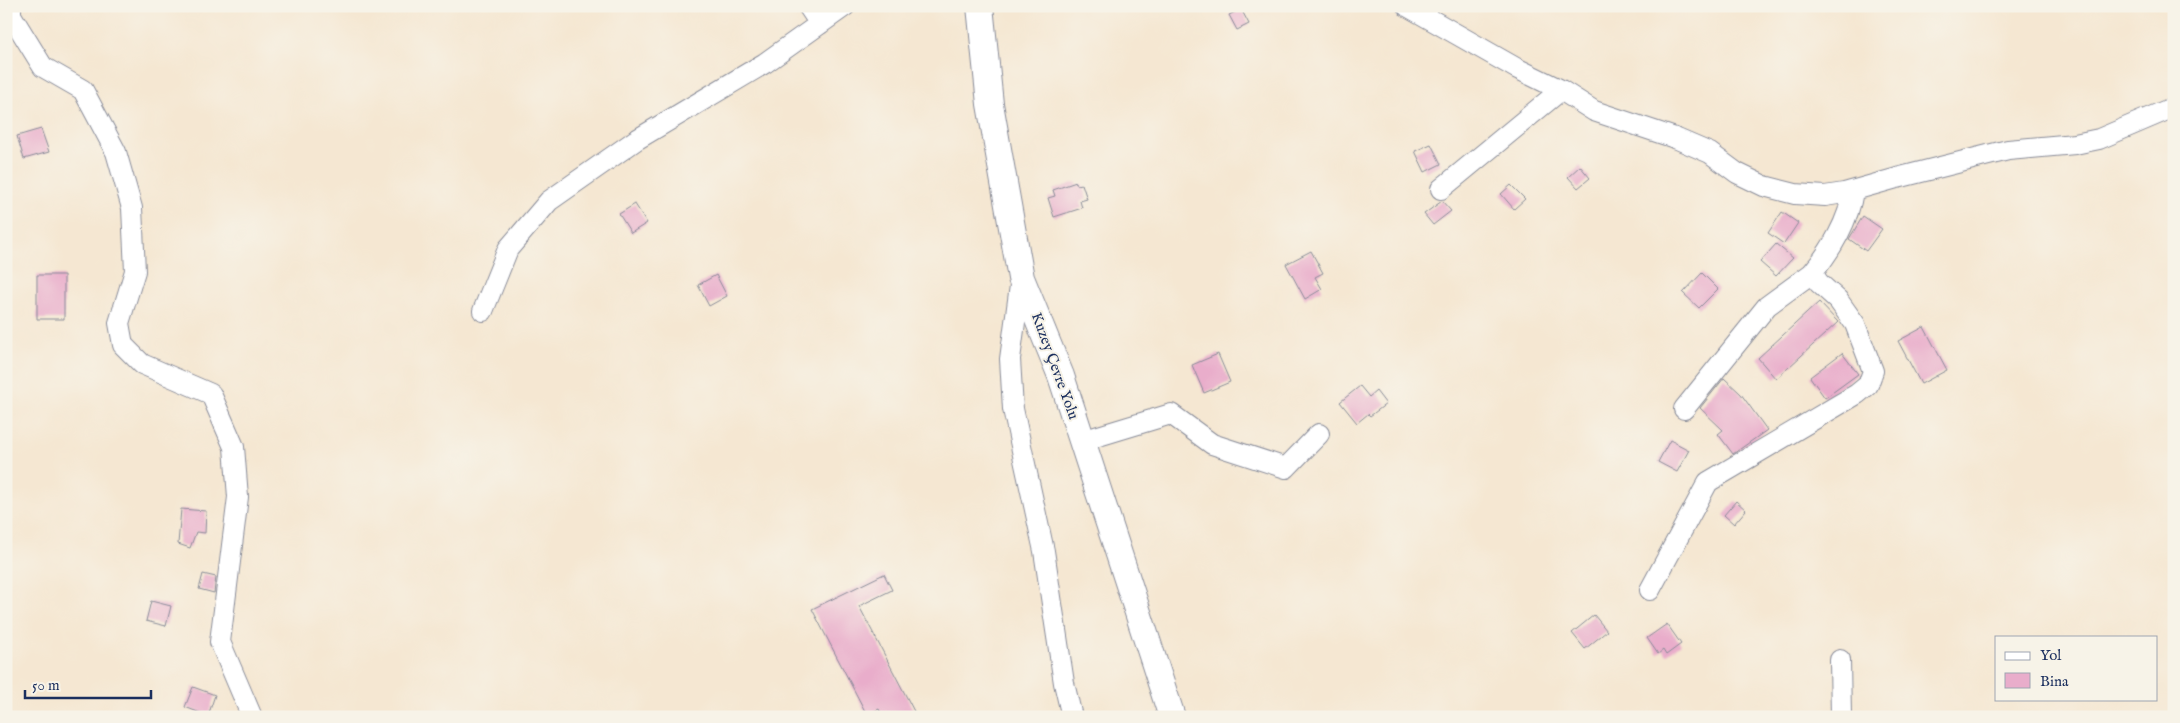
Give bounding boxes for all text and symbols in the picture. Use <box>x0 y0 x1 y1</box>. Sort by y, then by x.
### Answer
street label: Kuzey Çevre Yolu <box>1027 310 1083 422</box>
legend <box>1995 636 2158 700</box>
text: Yol <box>2040 646 2062 665</box>
scale bar <box>25 668 151 700</box>
text: Bina <box>2040 672 2069 691</box>
text: 50 m <box>32 676 60 695</box>

